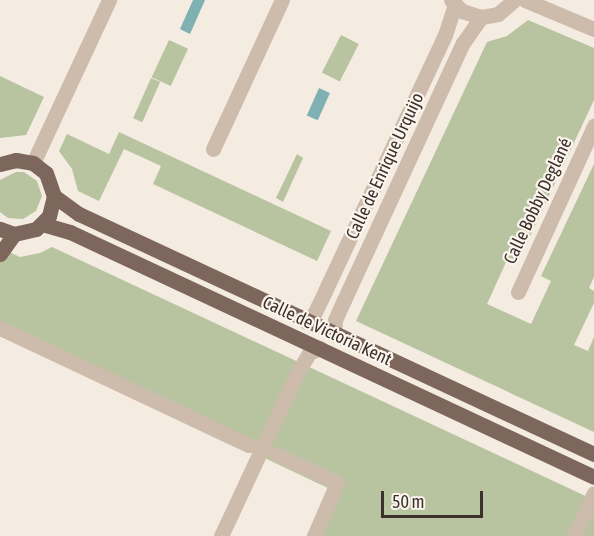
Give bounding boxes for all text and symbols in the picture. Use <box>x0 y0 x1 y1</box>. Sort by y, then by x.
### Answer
street label: Calle de Enrique Urquijo <box>342 89 428 243</box>
street label: Calle Bobby Deglané <box>499 135 577 267</box>
street label: Calle de Victoria Kent <box>259 292 395 370</box>
scale bar <box>384 479 486 517</box>
text: 50 m <box>392 491 424 512</box>

